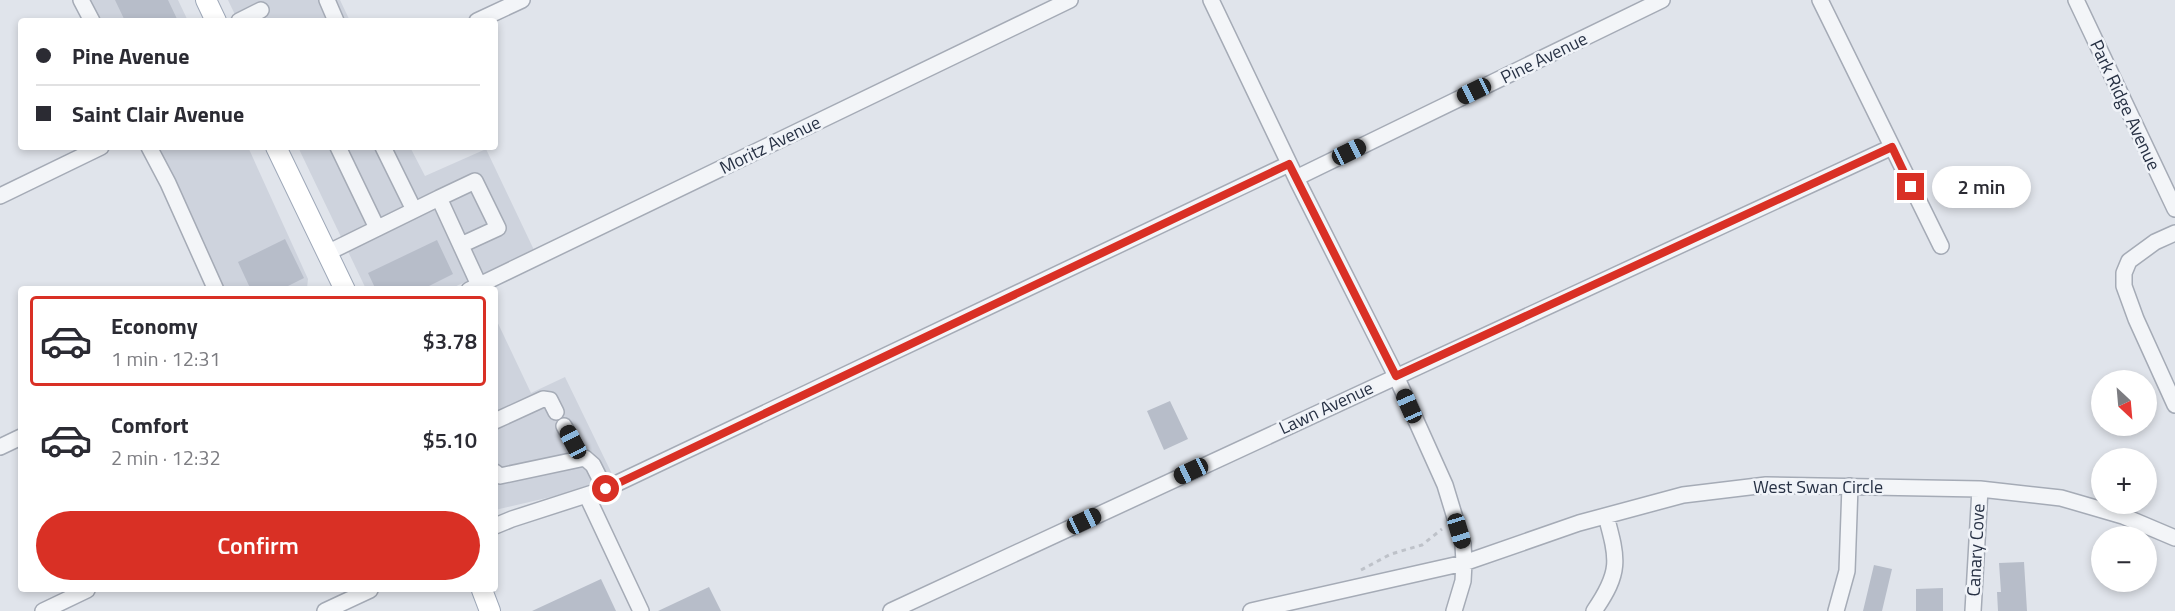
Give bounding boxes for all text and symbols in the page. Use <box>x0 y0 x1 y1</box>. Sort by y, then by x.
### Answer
street label: Pine Avenue <box>1496 25 1592 90</box>
street label: Park Ridge Avenue <box>2083 35 2168 175</box>
text: Pine Avenue <box>72 39 189 73</box>
car <box>1454 75 1494 107</box>
text: Saint Clair Avenue <box>72 97 244 131</box>
street label: Moritz Avenue <box>715 108 825 181</box>
car <box>1329 136 1369 168</box>
callout: 2 min <box>1932 166 2031 208</box>
text: 2 min <box>1957 171 2006 202</box>
route end <box>1897 173 1924 200</box>
text: Economy <box>111 309 198 343</box>
icon: car <box>39 314 93 368</box>
text: $3.78 <box>422 324 477 358</box>
text: 1 min · 12:31 <box>111 343 221 374</box>
north arrow <box>2091 370 2157 436</box>
map controls <box>2091 370 2157 592</box>
street label: Lawn Avenue <box>1274 374 1377 441</box>
car <box>1393 386 1425 426</box>
text: Comfort <box>111 408 189 442</box>
icon: car <box>39 413 93 467</box>
car <box>557 422 589 462</box>
text: $5.10 <box>422 423 477 457</box>
text: 2 min · 12:32 <box>111 442 221 473</box>
button: + <box>2091 448 2157 514</box>
car <box>1171 455 1211 487</box>
street label: West Swan Circle <box>1753 473 1883 500</box>
route start <box>592 475 619 502</box>
street label: Canary Cove <box>1960 503 1991 597</box>
car <box>1064 505 1104 537</box>
button: Confirm <box>36 511 480 580</box>
car <box>1445 511 1473 551</box>
button: − <box>2091 526 2157 592</box>

